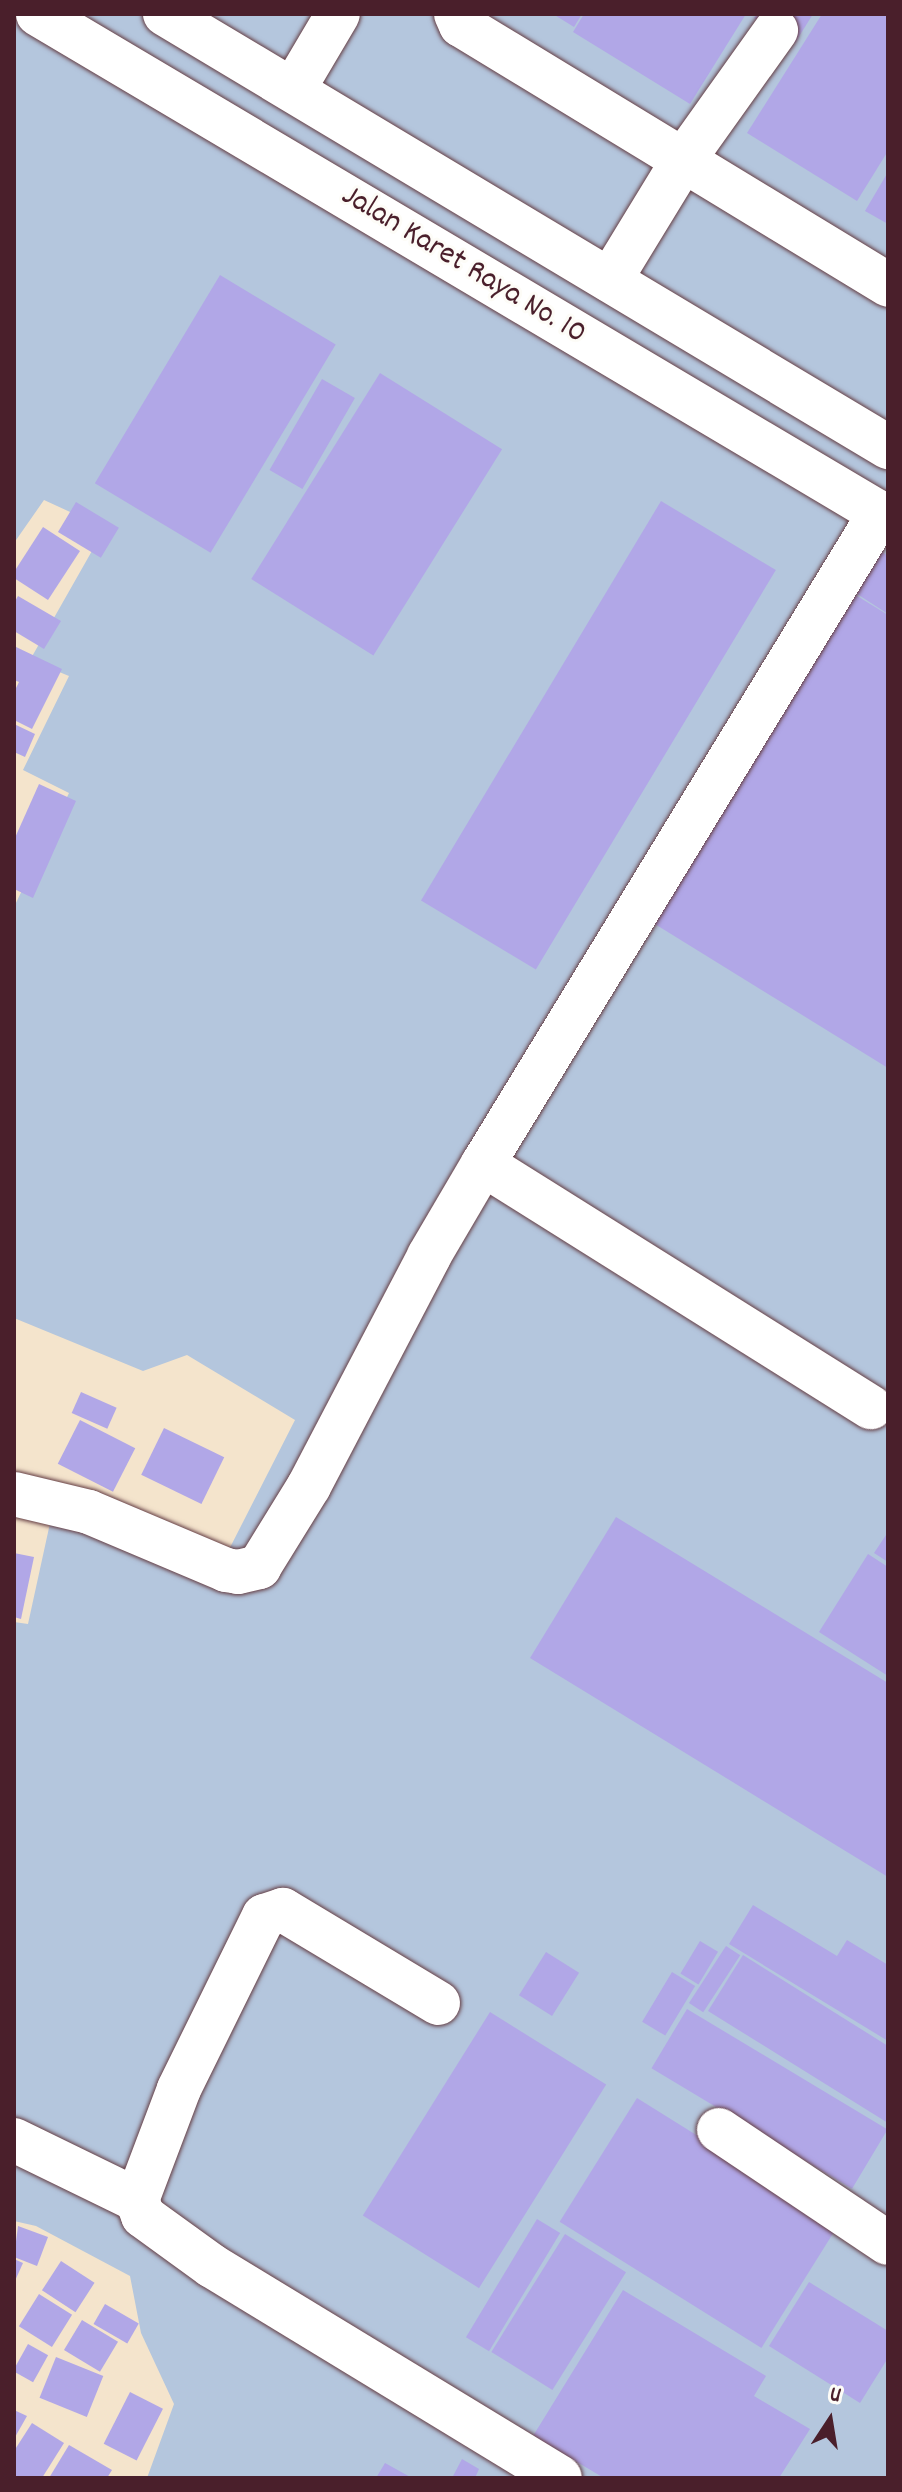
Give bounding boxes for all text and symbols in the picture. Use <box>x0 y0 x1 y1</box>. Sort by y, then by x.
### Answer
street label: Jalan Karet Raya No. 10 <box>333 178 593 354</box>
north arrow <box>790 2380 870 2460</box>
text: U <box>827 2380 843 2412</box>

